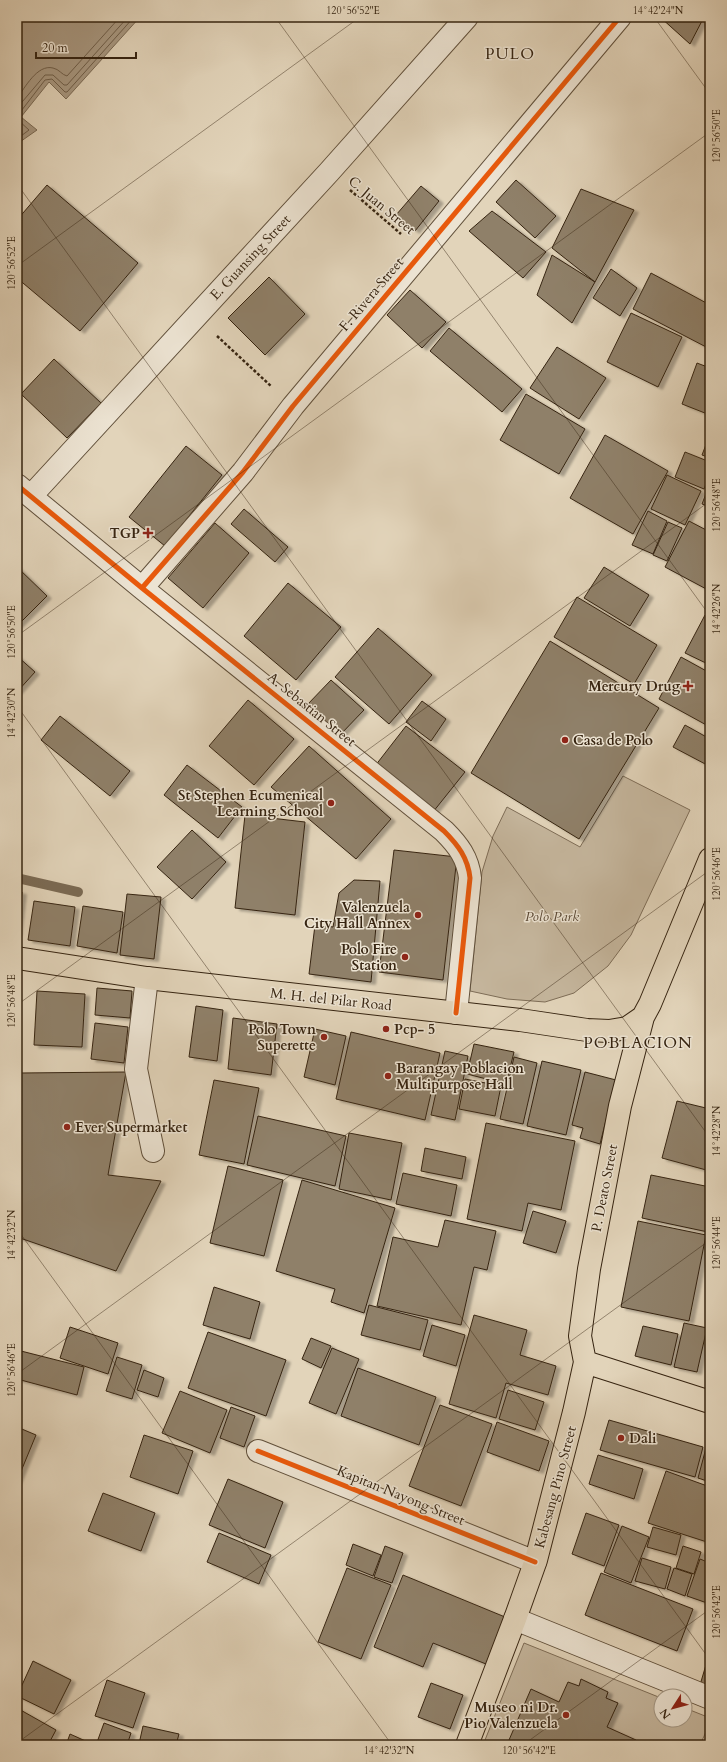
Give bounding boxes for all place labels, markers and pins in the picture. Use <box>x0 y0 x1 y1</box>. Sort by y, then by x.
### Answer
place label: TGP <box>109 524 140 543</box>
marker: TGP <box>143 528 153 538</box>
place label: Mercury Drug <box>588 677 681 696</box>
marker: Mercury Drug <box>683 681 693 691</box>
place label: Casa de Polo <box>573 731 653 750</box>
marker: Casa de Polo <box>560 735 570 745</box>
place label: St Stephen Ecumenical Learning School <box>178 786 323 821</box>
marker: St Stephen Ecumenical Learning School <box>326 798 336 808</box>
place label: Valenzuela City Hall Annex <box>304 898 410 933</box>
marker: Valenzuela City Hall Annex <box>413 910 423 920</box>
place label: Polo Fire Station <box>341 940 397 975</box>
marker: Polo Fire Station <box>400 952 410 962</box>
place label: Polo Town Superette <box>248 1020 316 1055</box>
place label: Pcp- 5 <box>394 1020 435 1039</box>
marker: Pcp- 5 <box>381 1024 391 1034</box>
marker: Polo Town Superette <box>319 1032 329 1042</box>
place label: Barangay Poblacion Multipurpose Hall <box>396 1059 524 1094</box>
marker: Barangay Poblacion Multipurpose Hall <box>383 1071 393 1081</box>
place label: Ever Supermarket <box>75 1118 187 1137</box>
marker: Ever Supermarket <box>62 1122 72 1132</box>
place label: Dali <box>629 1429 657 1448</box>
marker: Dali <box>616 1433 626 1443</box>
place label: Museo ni Dr. Pio Valenzuela <box>464 1698 558 1733</box>
marker: Museo ni Dr. Pio Valenzuela <box>561 1710 571 1720</box>

